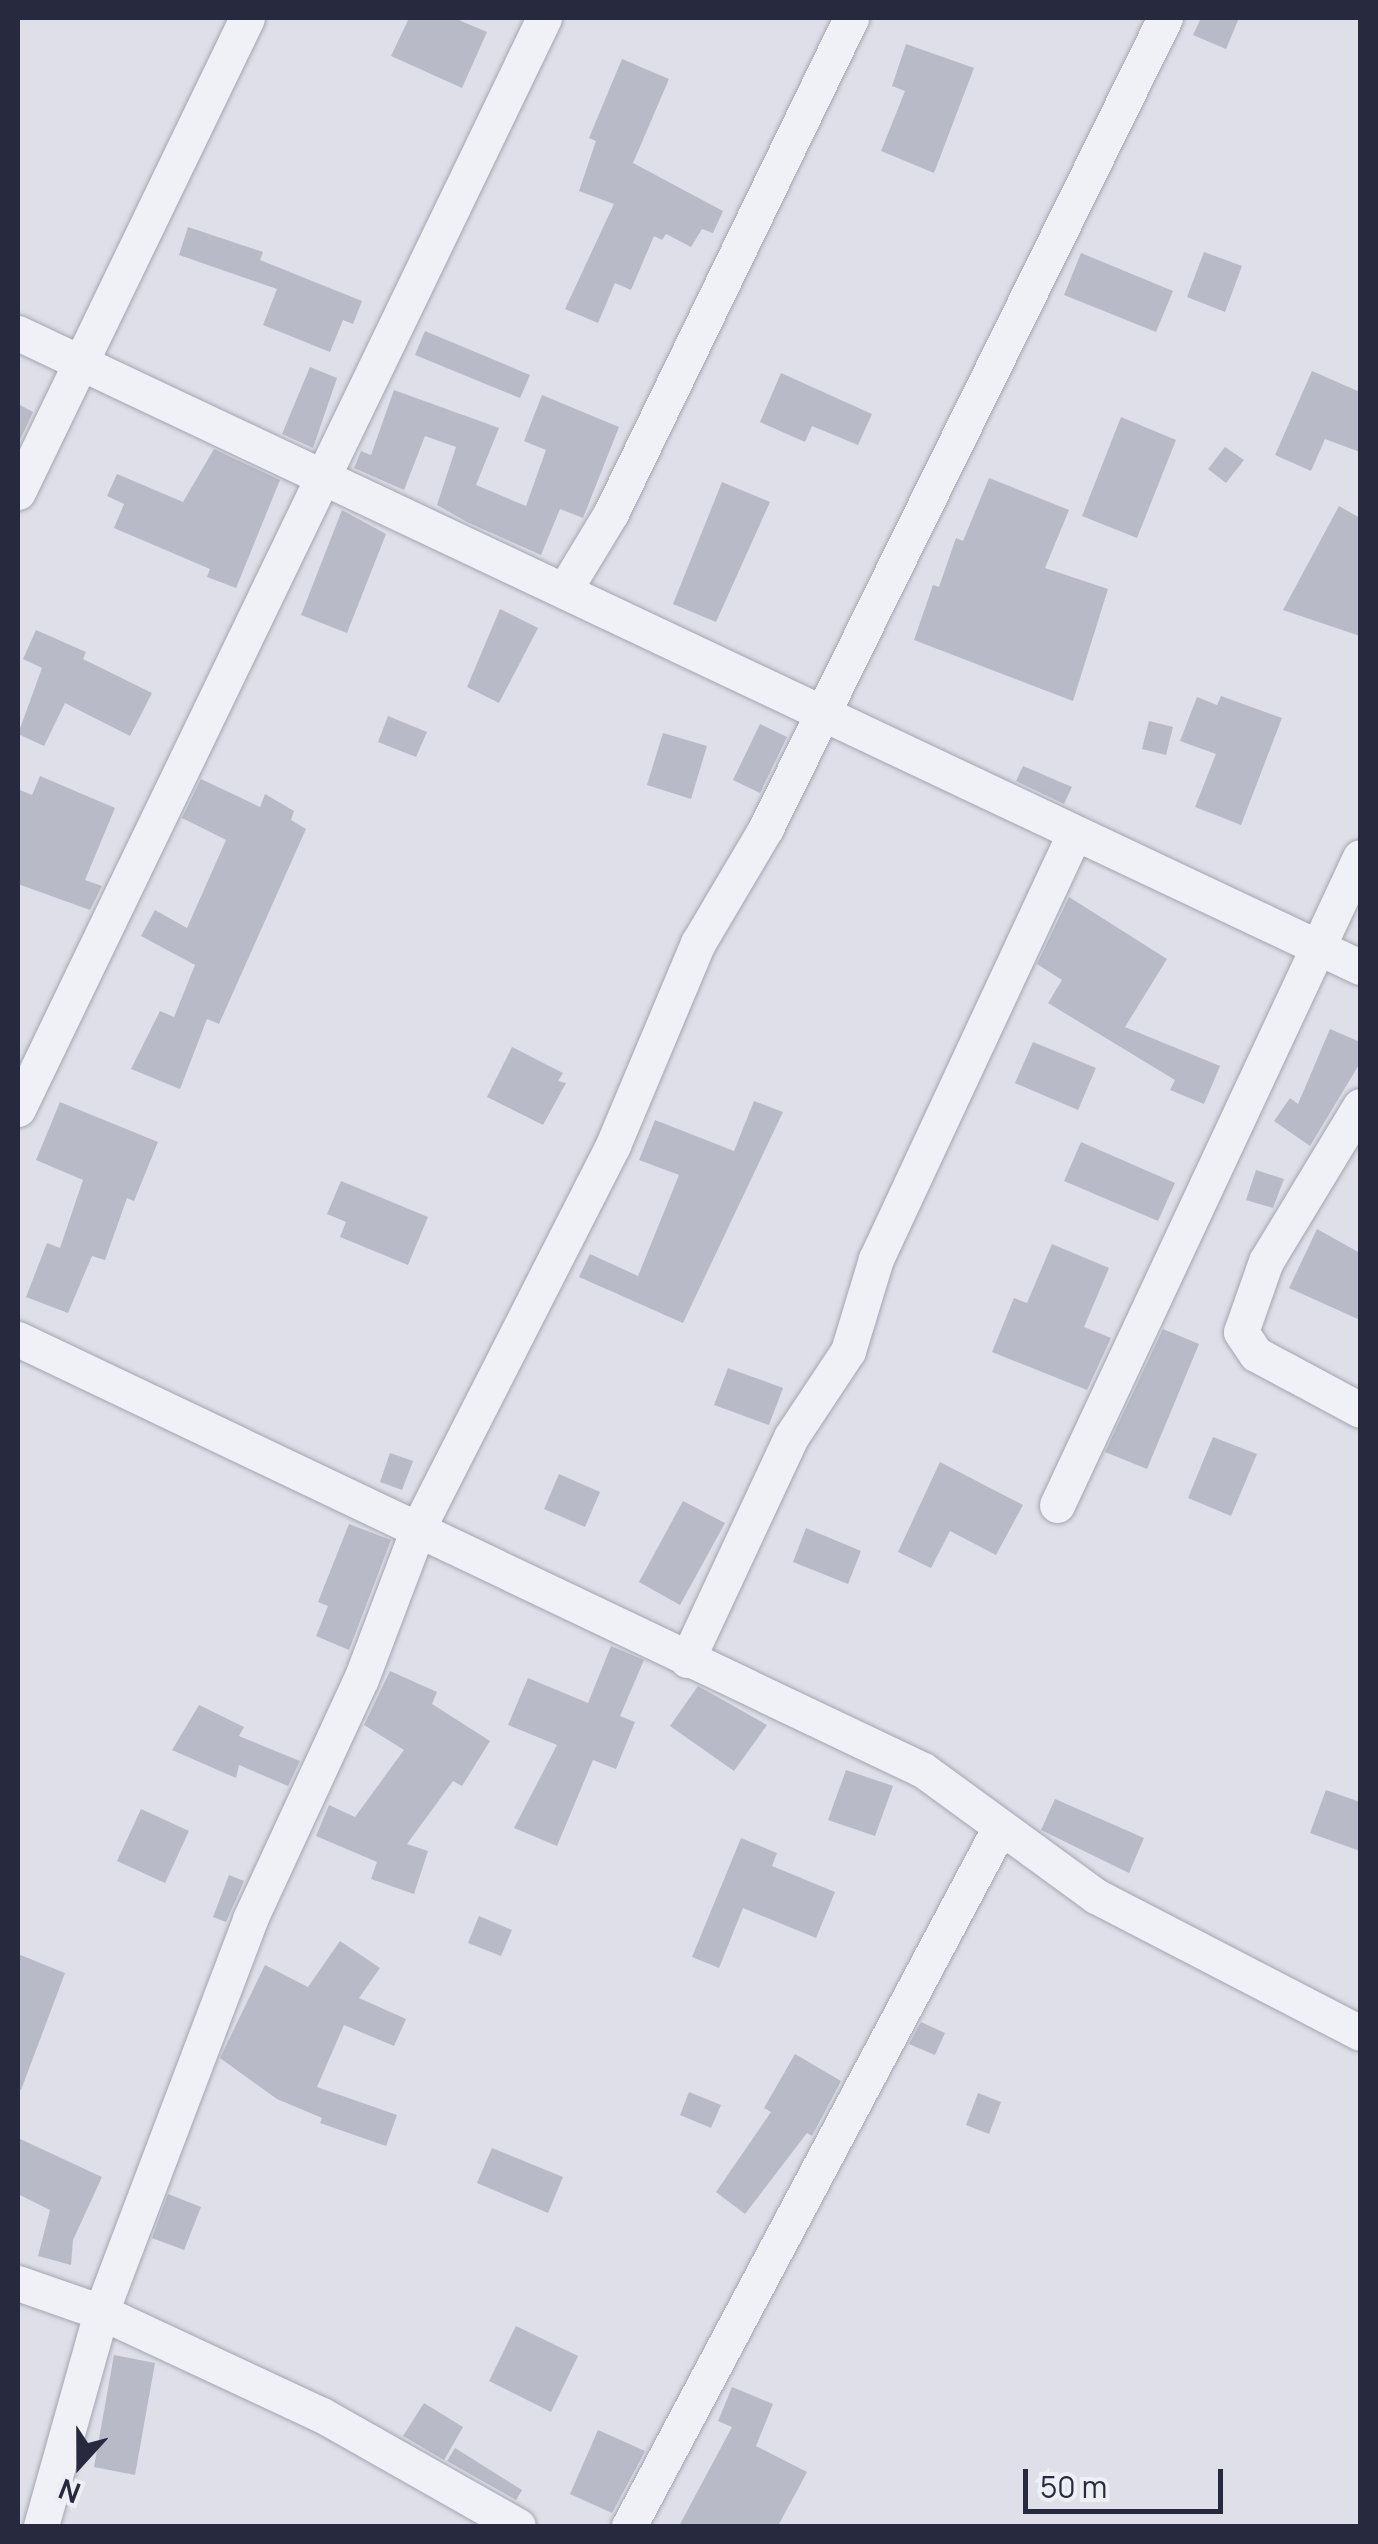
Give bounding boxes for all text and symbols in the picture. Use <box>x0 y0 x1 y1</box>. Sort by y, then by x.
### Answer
north arrow <box>30 2414 130 2514</box>
scale bar <box>1028 2449 1228 2511</box>
text: 50 m <box>1040 2466 1107 2507</box>
text: N <box>53 2471 85 2513</box>

